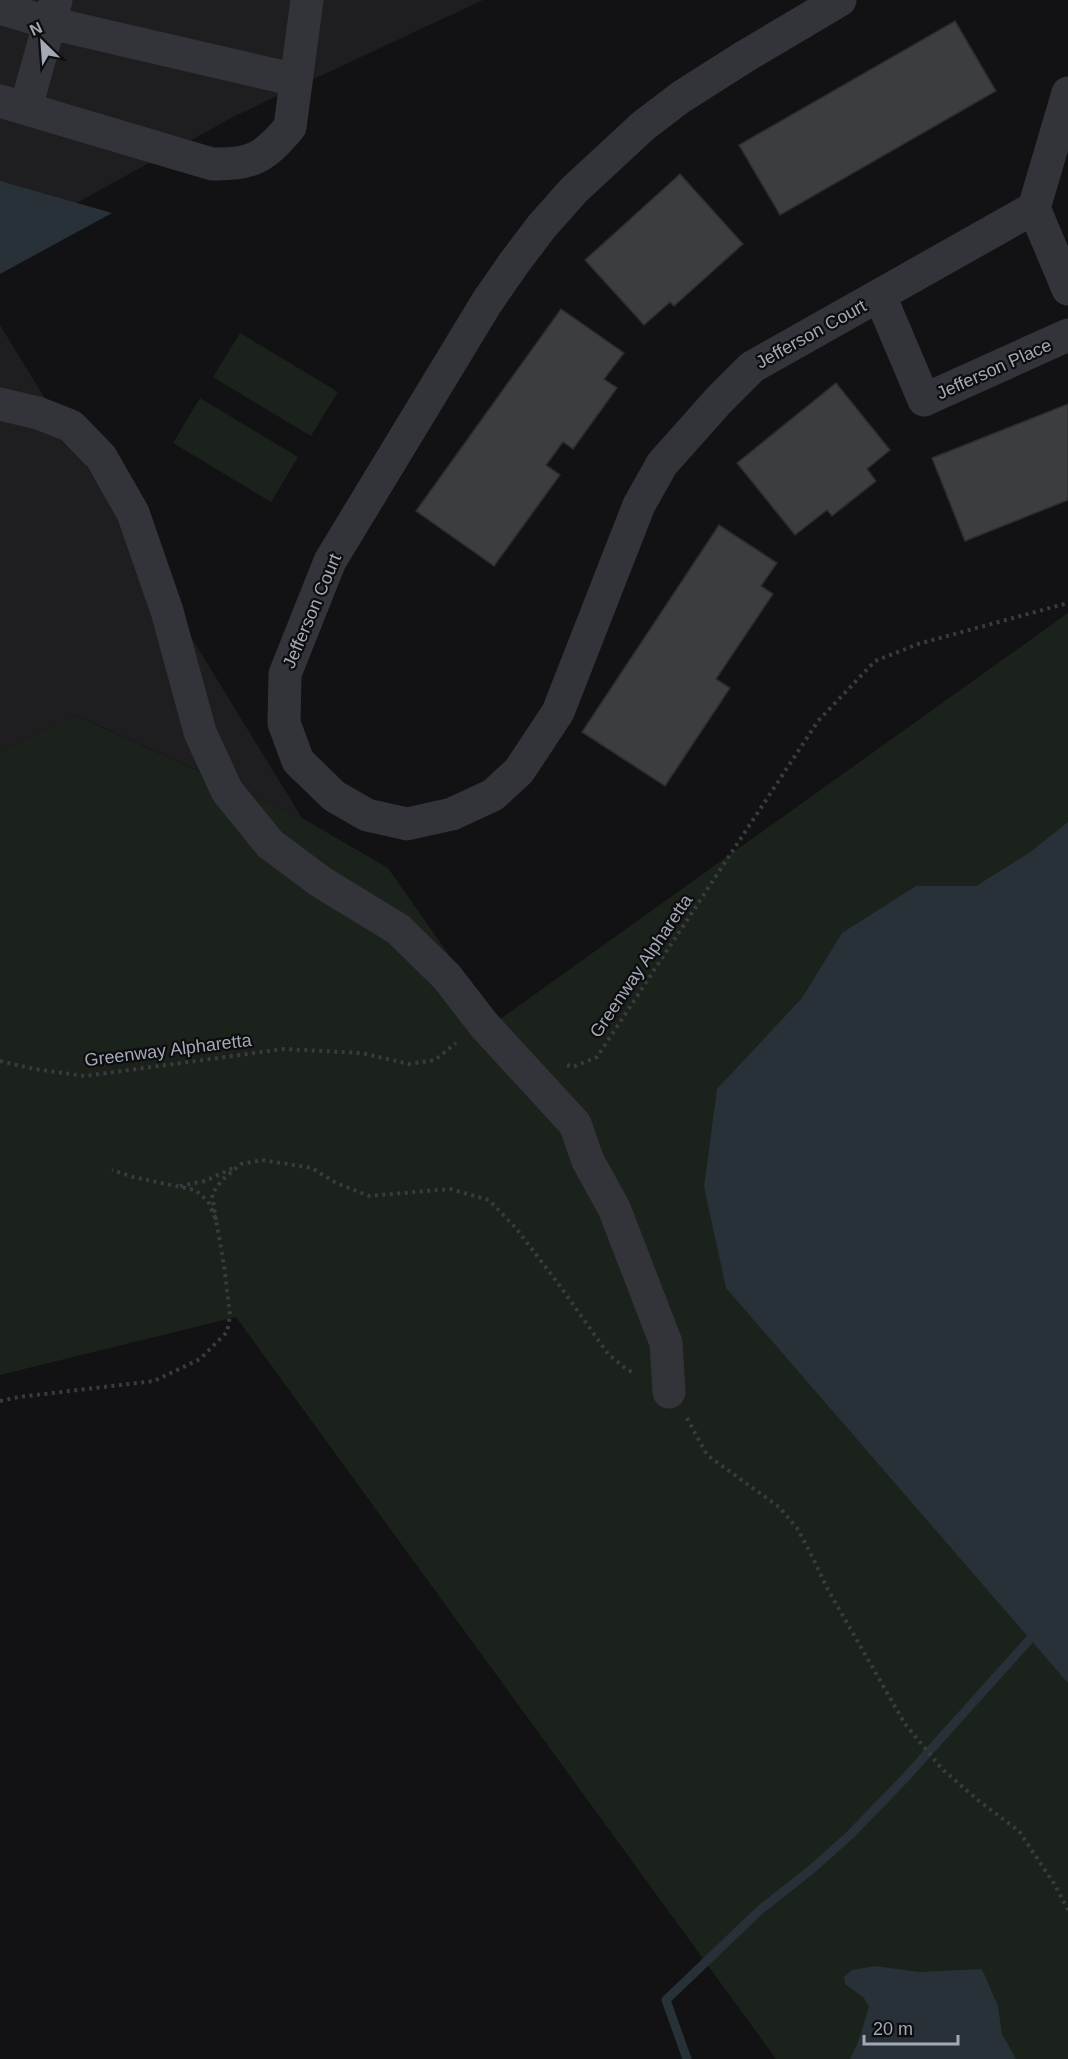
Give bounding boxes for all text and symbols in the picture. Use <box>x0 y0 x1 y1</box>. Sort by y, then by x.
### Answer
north arrow <box>12 12 72 72</box>
text: N <box>27 19 45 39</box>
street label: Jefferson Court <box>752 296 870 372</box>
street label: Jefferson Place <box>933 335 1055 403</box>
street label: Jefferson Court <box>279 551 345 671</box>
street label: Greenway Alpharetta <box>586 890 697 1041</box>
street label: Greenway Alpharetta <box>83 1030 254 1070</box>
scale bar <box>864 2008 958 2046</box>
text: 20 m <box>873 2019 913 2039</box>

